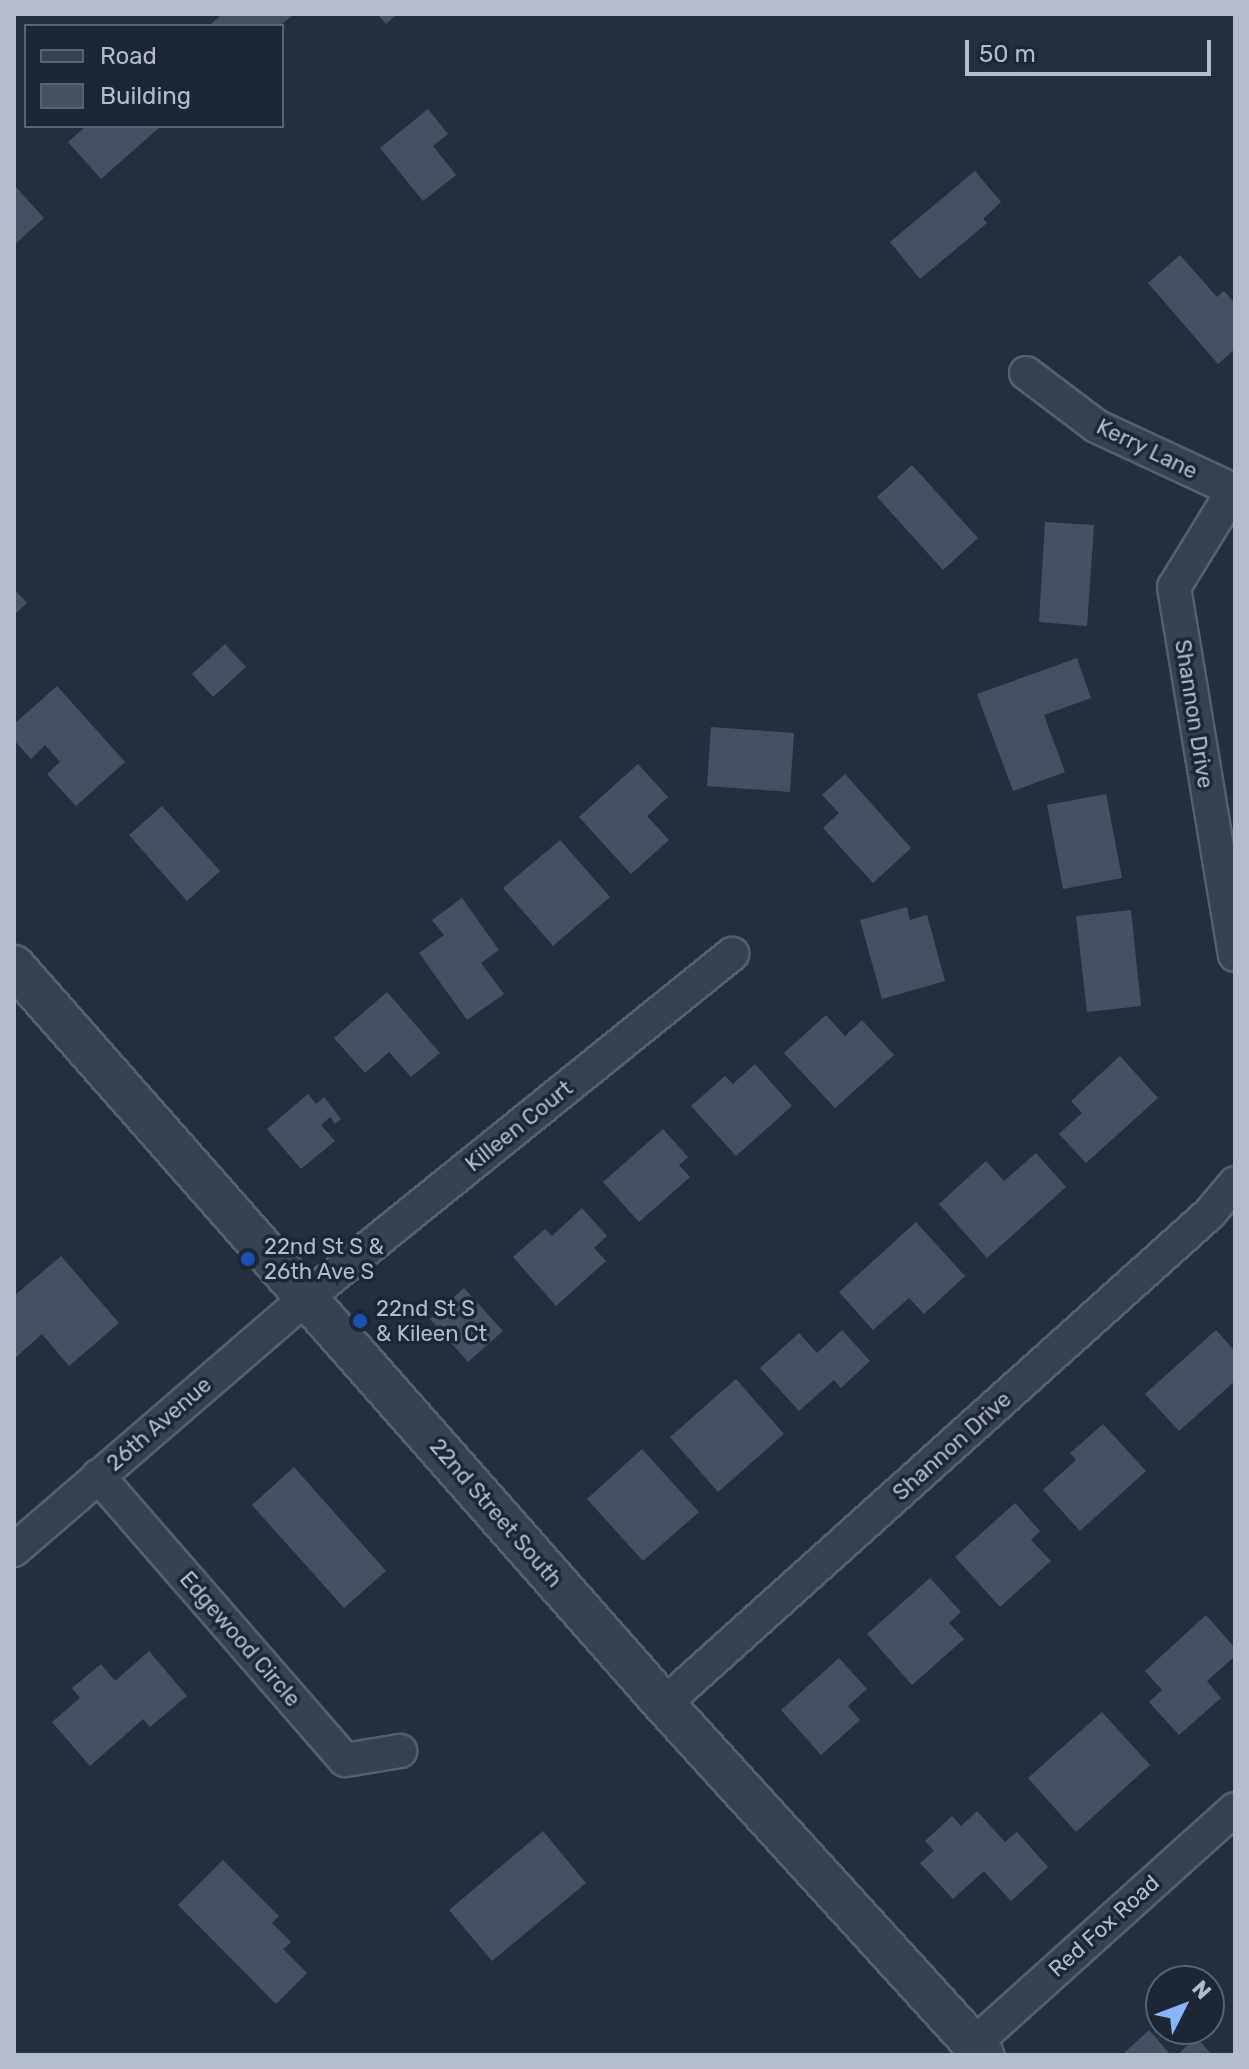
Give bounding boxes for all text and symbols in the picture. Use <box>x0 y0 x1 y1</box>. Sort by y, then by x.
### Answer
legend <box>24 24 284 128</box>
scale bar <box>969 24 1215 74</box>
text: 50 m <box>979 40 1036 68</box>
text: Road <box>100 42 157 70</box>
text: Building <box>100 82 191 110</box>
street label: Kerry Lane <box>1092 413 1202 485</box>
street label: Shannon Drive <box>1169 638 1219 790</box>
street label: Killeen Court <box>460 1075 578 1177</box>
place label: 22nd St S & 26th Ave S <box>264 1233 384 1284</box>
marker: 22nd St S & 26th Ave S <box>239 1250 257 1268</box>
place label: 22nd St S & Kileen Ct <box>376 1295 487 1346</box>
marker: 22nd St S & Kileen Ct <box>351 1312 369 1330</box>
street label: 26th Avenue <box>101 1371 217 1477</box>
street label: Shannon Drive <box>887 1386 1017 1506</box>
street label: 22nd Street South <box>424 1433 568 1593</box>
street label: Edgewood Circle <box>174 1566 306 1712</box>
street label: Red Fox Road <box>1043 1870 1165 1982</box>
north arrow <box>1145 1965 1225 2045</box>
text: N <box>1186 1975 1217 2005</box>

